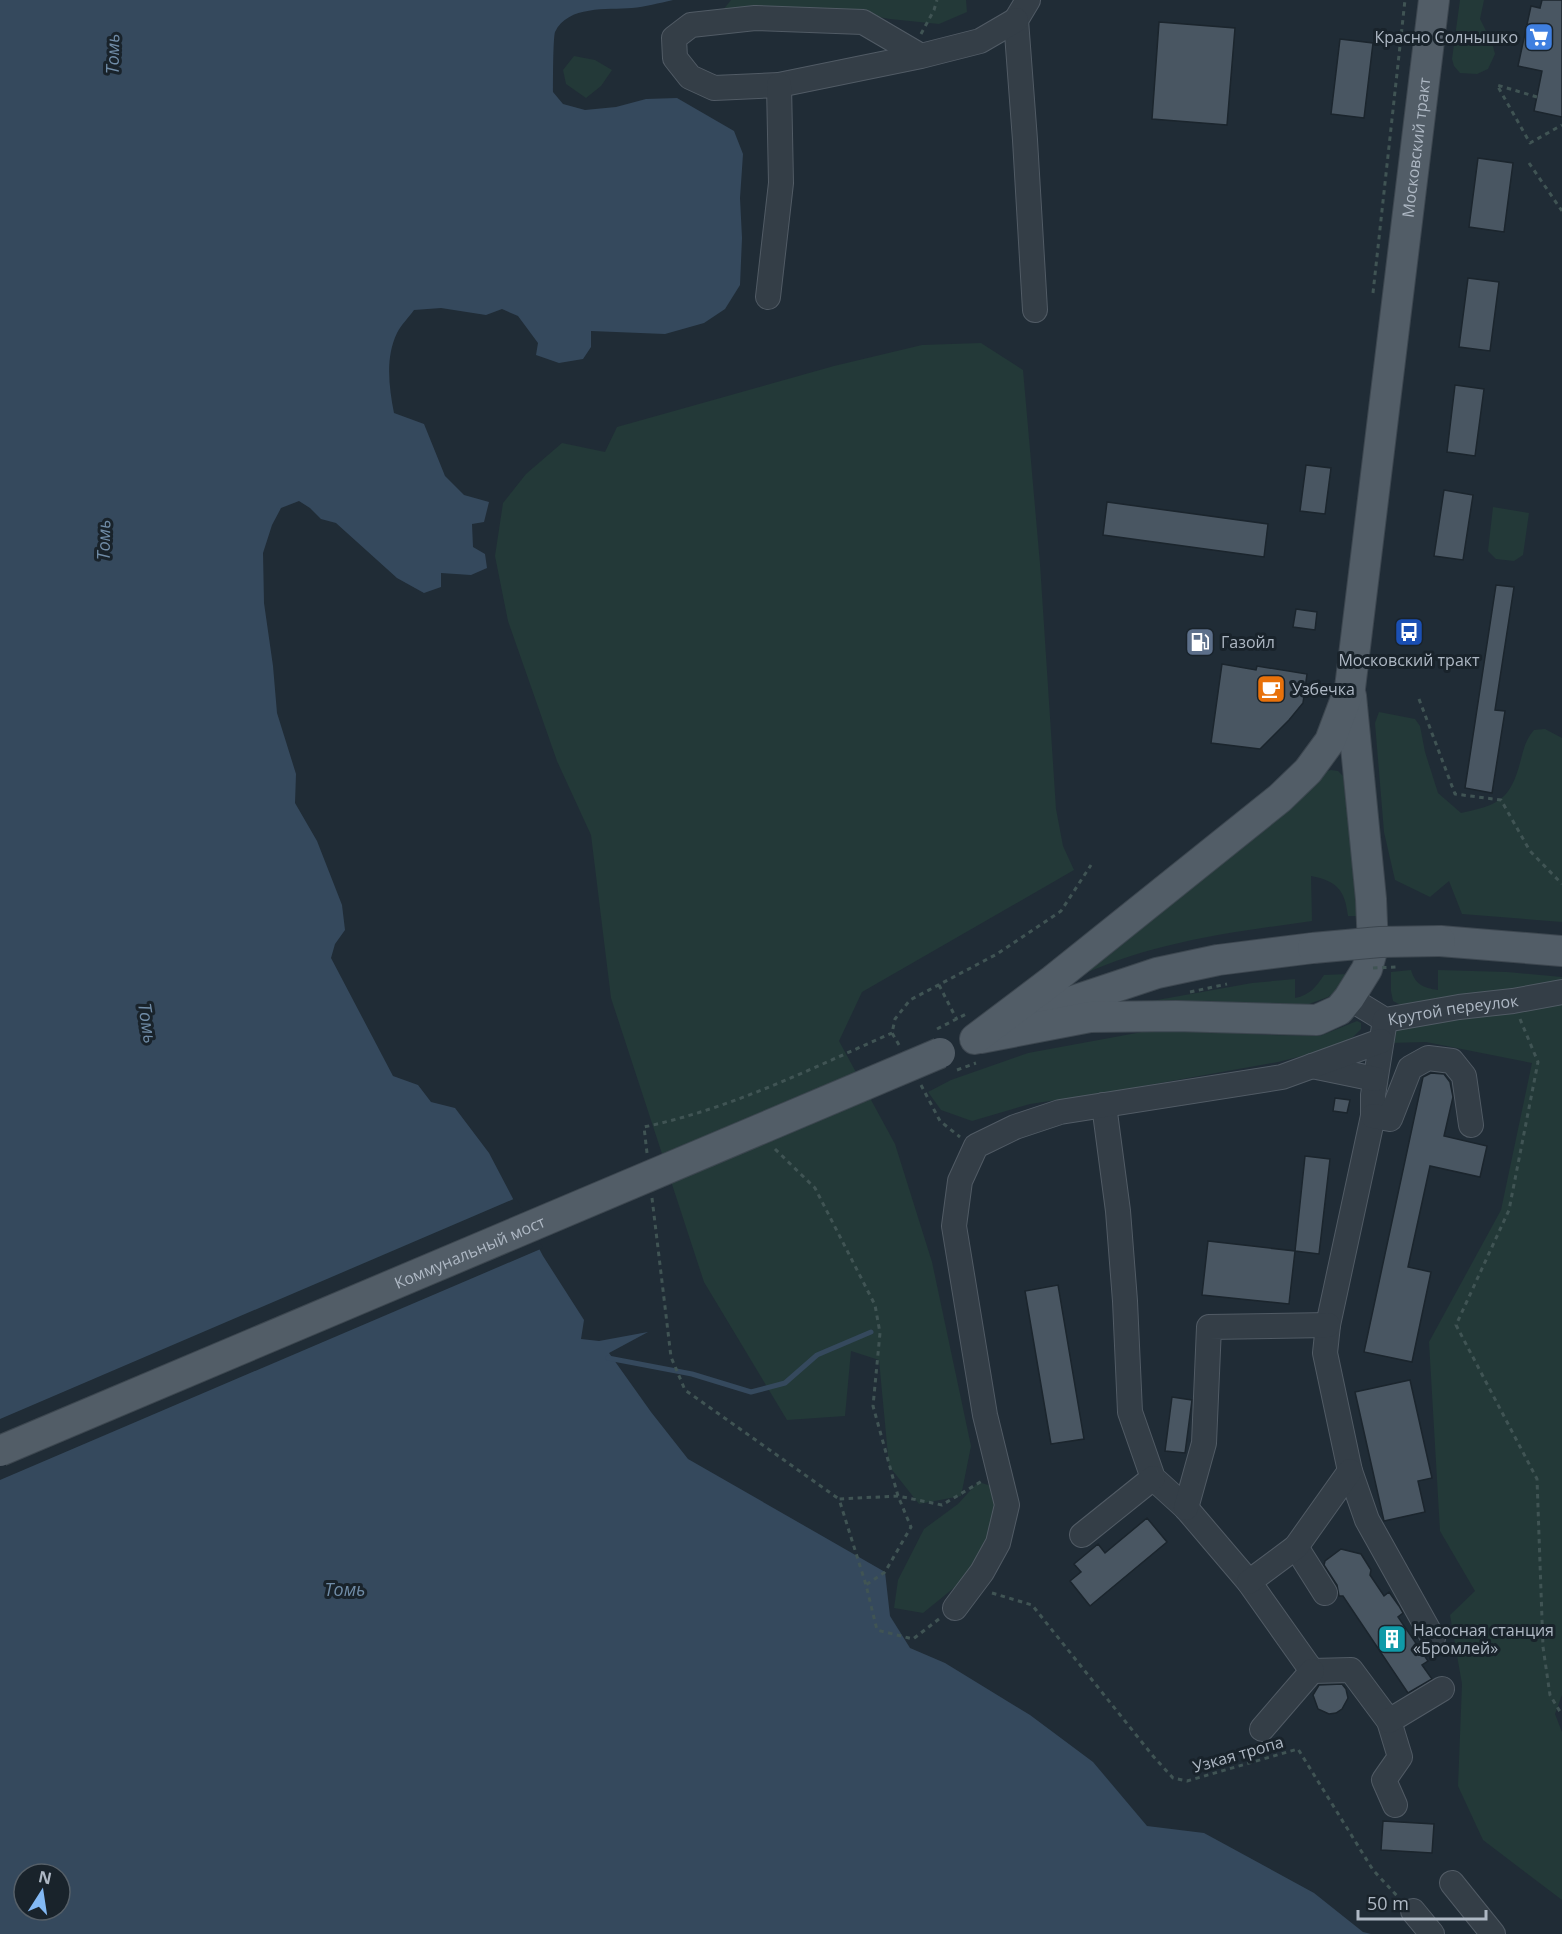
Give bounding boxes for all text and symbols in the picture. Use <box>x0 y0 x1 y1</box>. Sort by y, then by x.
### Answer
supermarket icon: Красно Солнышко <box>1523 21 1555 53</box>
place label: Красно Солнышко <box>1375 26 1518 48</box>
water label: Томь <box>100 33 124 75</box>
street label: Московский тракт <box>1397 76 1436 219</box>
water label: Томь <box>91 519 115 561</box>
bus stop icon: Московский тракт <box>1393 616 1425 648</box>
fuel station icon: Газойл <box>1184 626 1216 658</box>
place label: Газойл <box>1221 631 1275 653</box>
place label: Московский тракт <box>1338 649 1480 671</box>
cafe icon: Узбечка <box>1255 673 1287 705</box>
place label: Узбечка <box>1292 678 1355 700</box>
street label: Крутой переулок <box>1386 989 1521 1030</box>
water label: Томь <box>133 1001 163 1045</box>
street label: Коммунальный мост <box>391 1210 549 1294</box>
water label: Томь <box>325 1577 365 1601</box>
place label: Насосная станция «Бромлей» <box>1413 1619 1554 1659</box>
building icon: Насосная станция «Бромлей» <box>1376 1623 1408 1655</box>
street label: Узкая тропа <box>1190 1731 1286 1777</box>
north arrow <box>12 1862 72 1922</box>
text: N <box>36 1865 54 1889</box>
scale bar <box>1358 1883 1486 1921</box>
text: 50 m <box>1367 1891 1409 1915</box>

